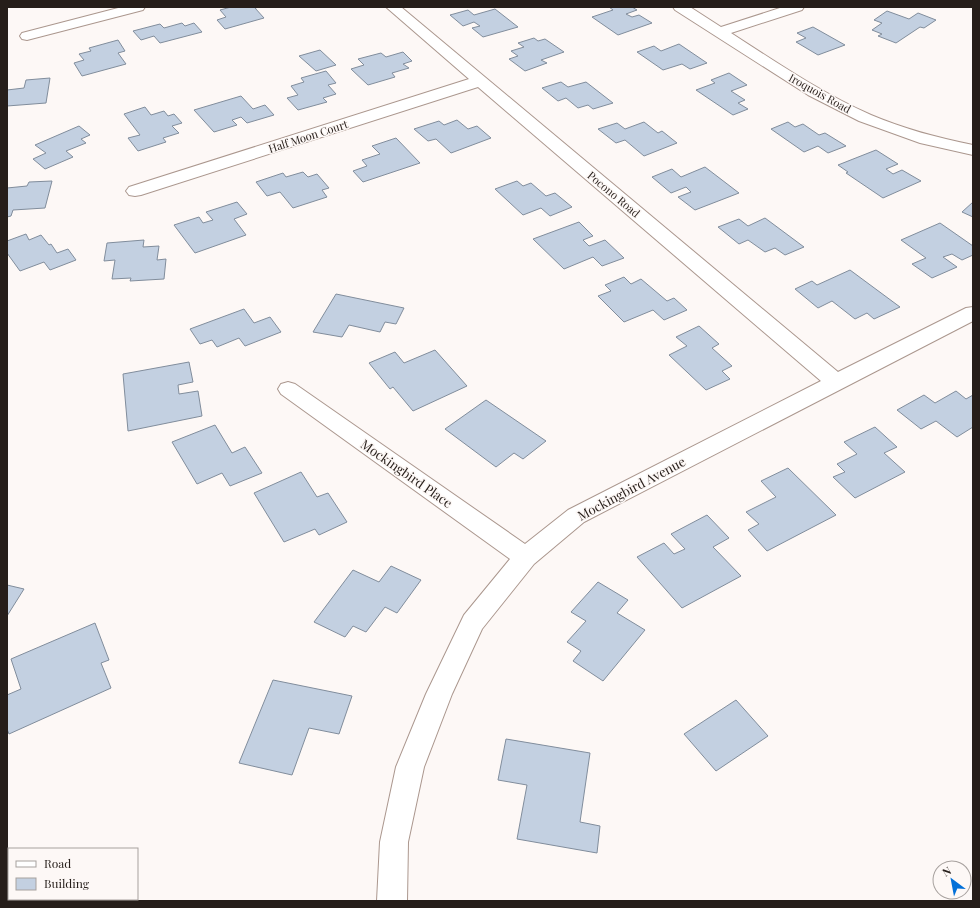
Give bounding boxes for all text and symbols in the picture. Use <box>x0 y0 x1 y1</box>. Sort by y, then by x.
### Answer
street label: Iroquois Road <box>786 70 854 117</box>
street label: Half Moon Court <box>266 116 350 156</box>
street label: Pocono Road <box>585 168 644 221</box>
street label: Mockingbird Place <box>358 435 456 511</box>
street label: Mockingbird Avenue <box>574 452 688 524</box>
legend <box>8 848 138 900</box>
text: Road <box>44 855 71 871</box>
north arrow <box>932 860 972 900</box>
text: N <box>939 863 954 880</box>
text: Building <box>44 875 90 891</box>

